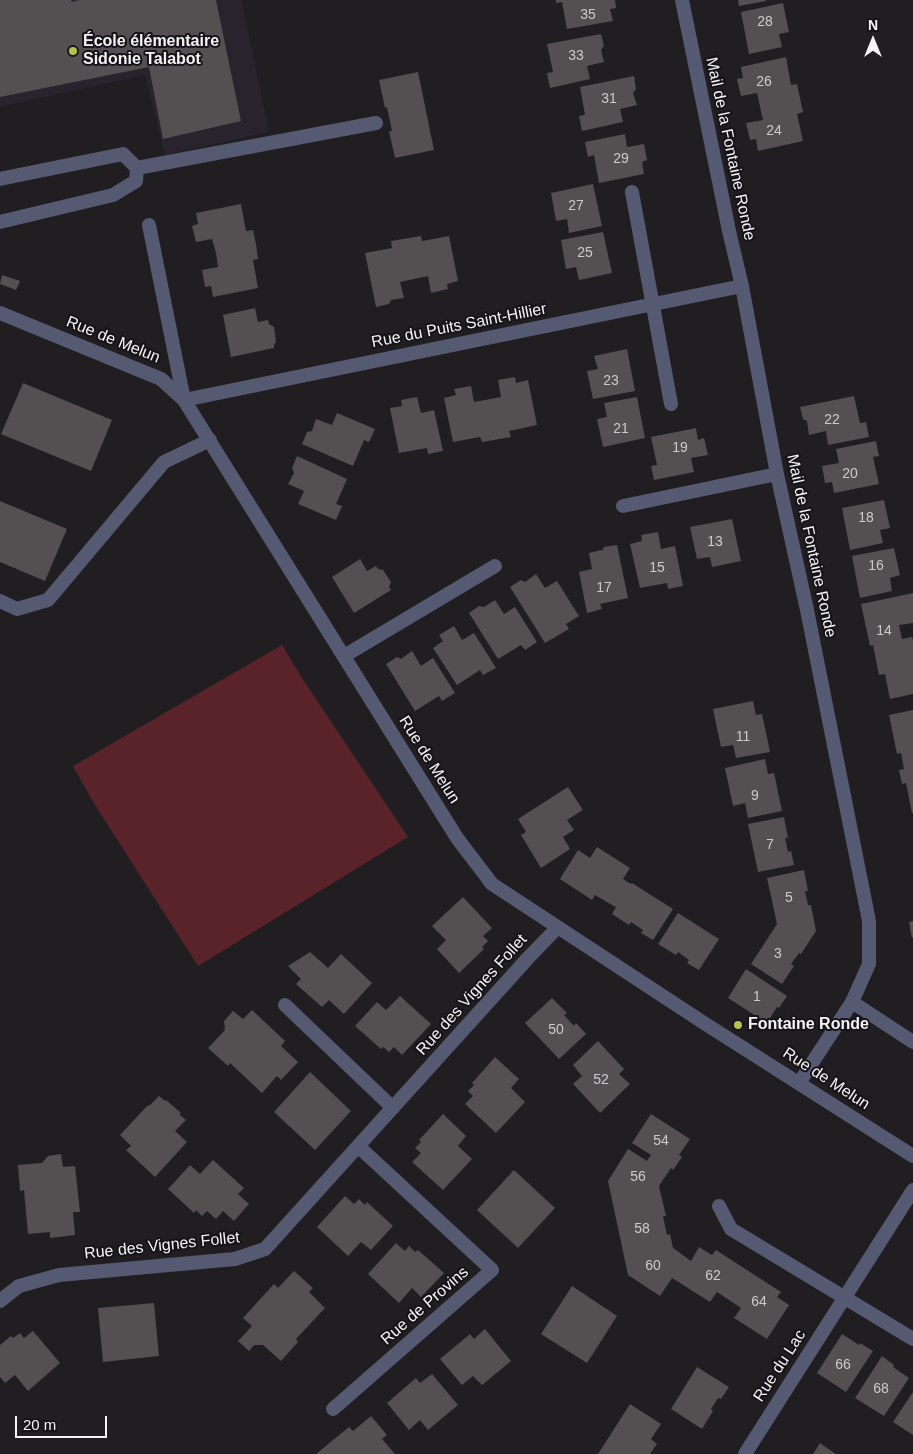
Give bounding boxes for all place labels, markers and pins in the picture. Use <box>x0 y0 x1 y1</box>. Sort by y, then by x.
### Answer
place label: École élémentaire Sidonie Talabot <box>83 32 219 70</box>
marker: École élémentaire Sidonie Talabot <box>67 45 79 57</box>
place label: Fontaine Ronde <box>748 1015 869 1035</box>
marker: Fontaine Ronde <box>732 1019 744 1031</box>

